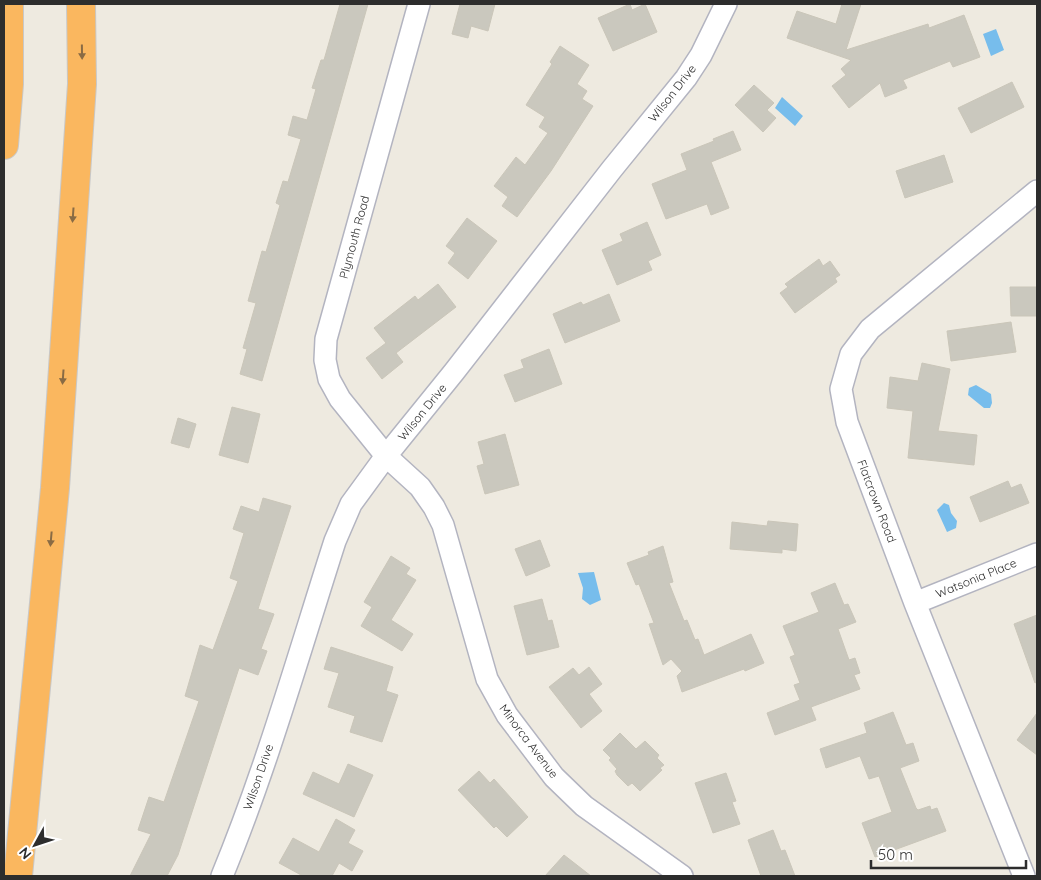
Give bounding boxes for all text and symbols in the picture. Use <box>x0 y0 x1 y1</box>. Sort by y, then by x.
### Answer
one-way arrow <box>78 45 86 61</box>
street label: Wilson Drive <box>645 61 699 125</box>
street label: Plymouth Road <box>336 194 372 280</box>
one-way arrow <box>69 207 77 223</box>
one-way arrow <box>58 369 66 385</box>
street label: Wilson Drive <box>394 380 450 443</box>
street label: Flatcrown Road <box>854 457 900 545</box>
one-way arrow <box>46 531 54 547</box>
street label: Watsonia Place <box>933 555 1019 601</box>
street label: Minorca Avenue <box>496 701 562 781</box>
street label: Wilson Drive <box>240 742 276 812</box>
north arrow <box>10 820 60 870</box>
scale bar <box>871 838 1026 870</box>
text: N <box>15 844 35 863</box>
text: 50 m <box>878 845 913 864</box>

